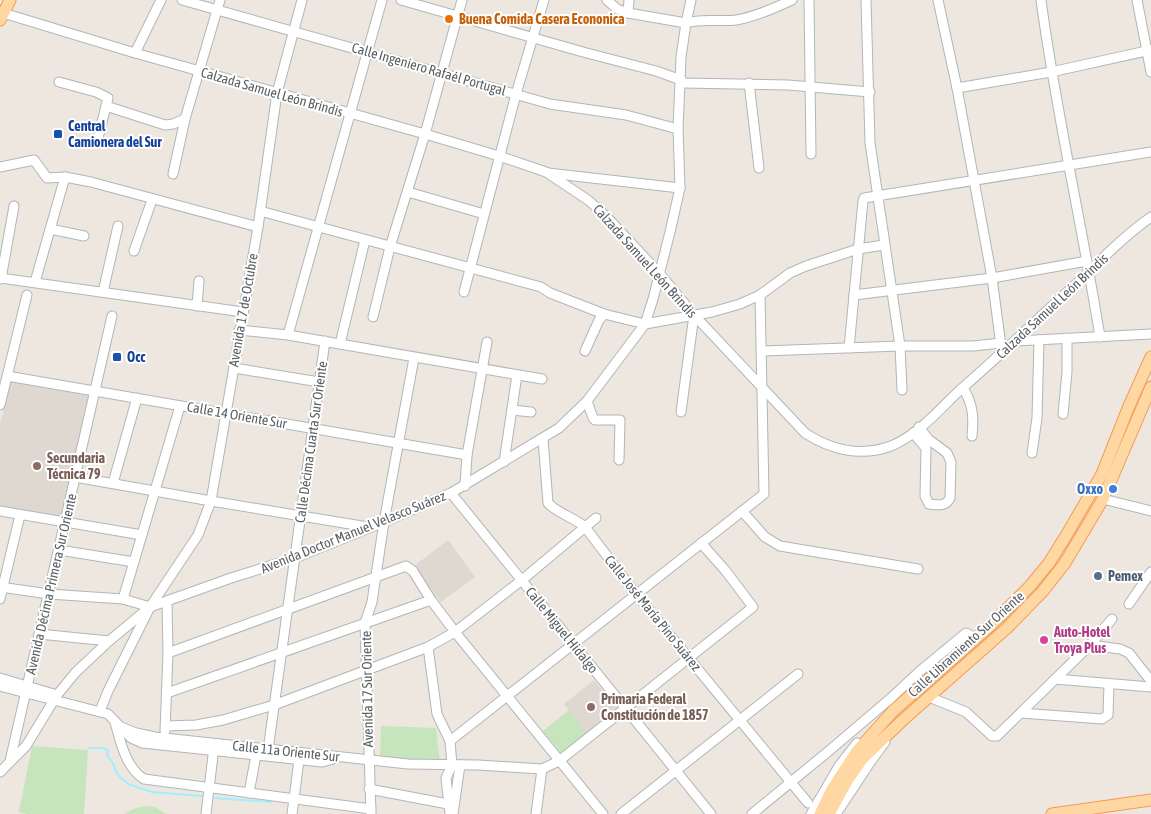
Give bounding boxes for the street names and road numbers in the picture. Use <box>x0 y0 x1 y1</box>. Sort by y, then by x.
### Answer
street label: Calle Ingeniero Rafaél Portugal <box>350 39 508 99</box>
street label: Calzada Samuel León Brindis <box>199 64 345 120</box>
street label: Calzada Samuel León Brindis <box>590 201 700 321</box>
street label: Calzada Samuel León Brindis <box>993 250 1111 362</box>
street label: Avenida 17 de Octubre <box>225 252 261 368</box>
street label: Calle Décima Cuarta Sur Oriente <box>292 360 330 524</box>
street label: Calle 14 Oriente Sur <box>186 398 289 432</box>
street label: Avenida Doctor Manuel Velasco Suárez <box>258 488 448 576</box>
street label: Avenida Décima Primera Sur Oriente <box>22 492 80 676</box>
street label: Calle José María Pino Suárez <box>601 552 705 674</box>
street label: Calle Miguel Hidalgo <box>522 584 602 676</box>
street label: Calle Libramiento Sur Oriente <box>905 588 1027 700</box>
street label: Avenida 17 Sur Oriente <box>358 631 376 747</box>
street label: Calle 11a Oriente Sur <box>232 737 341 765</box>

